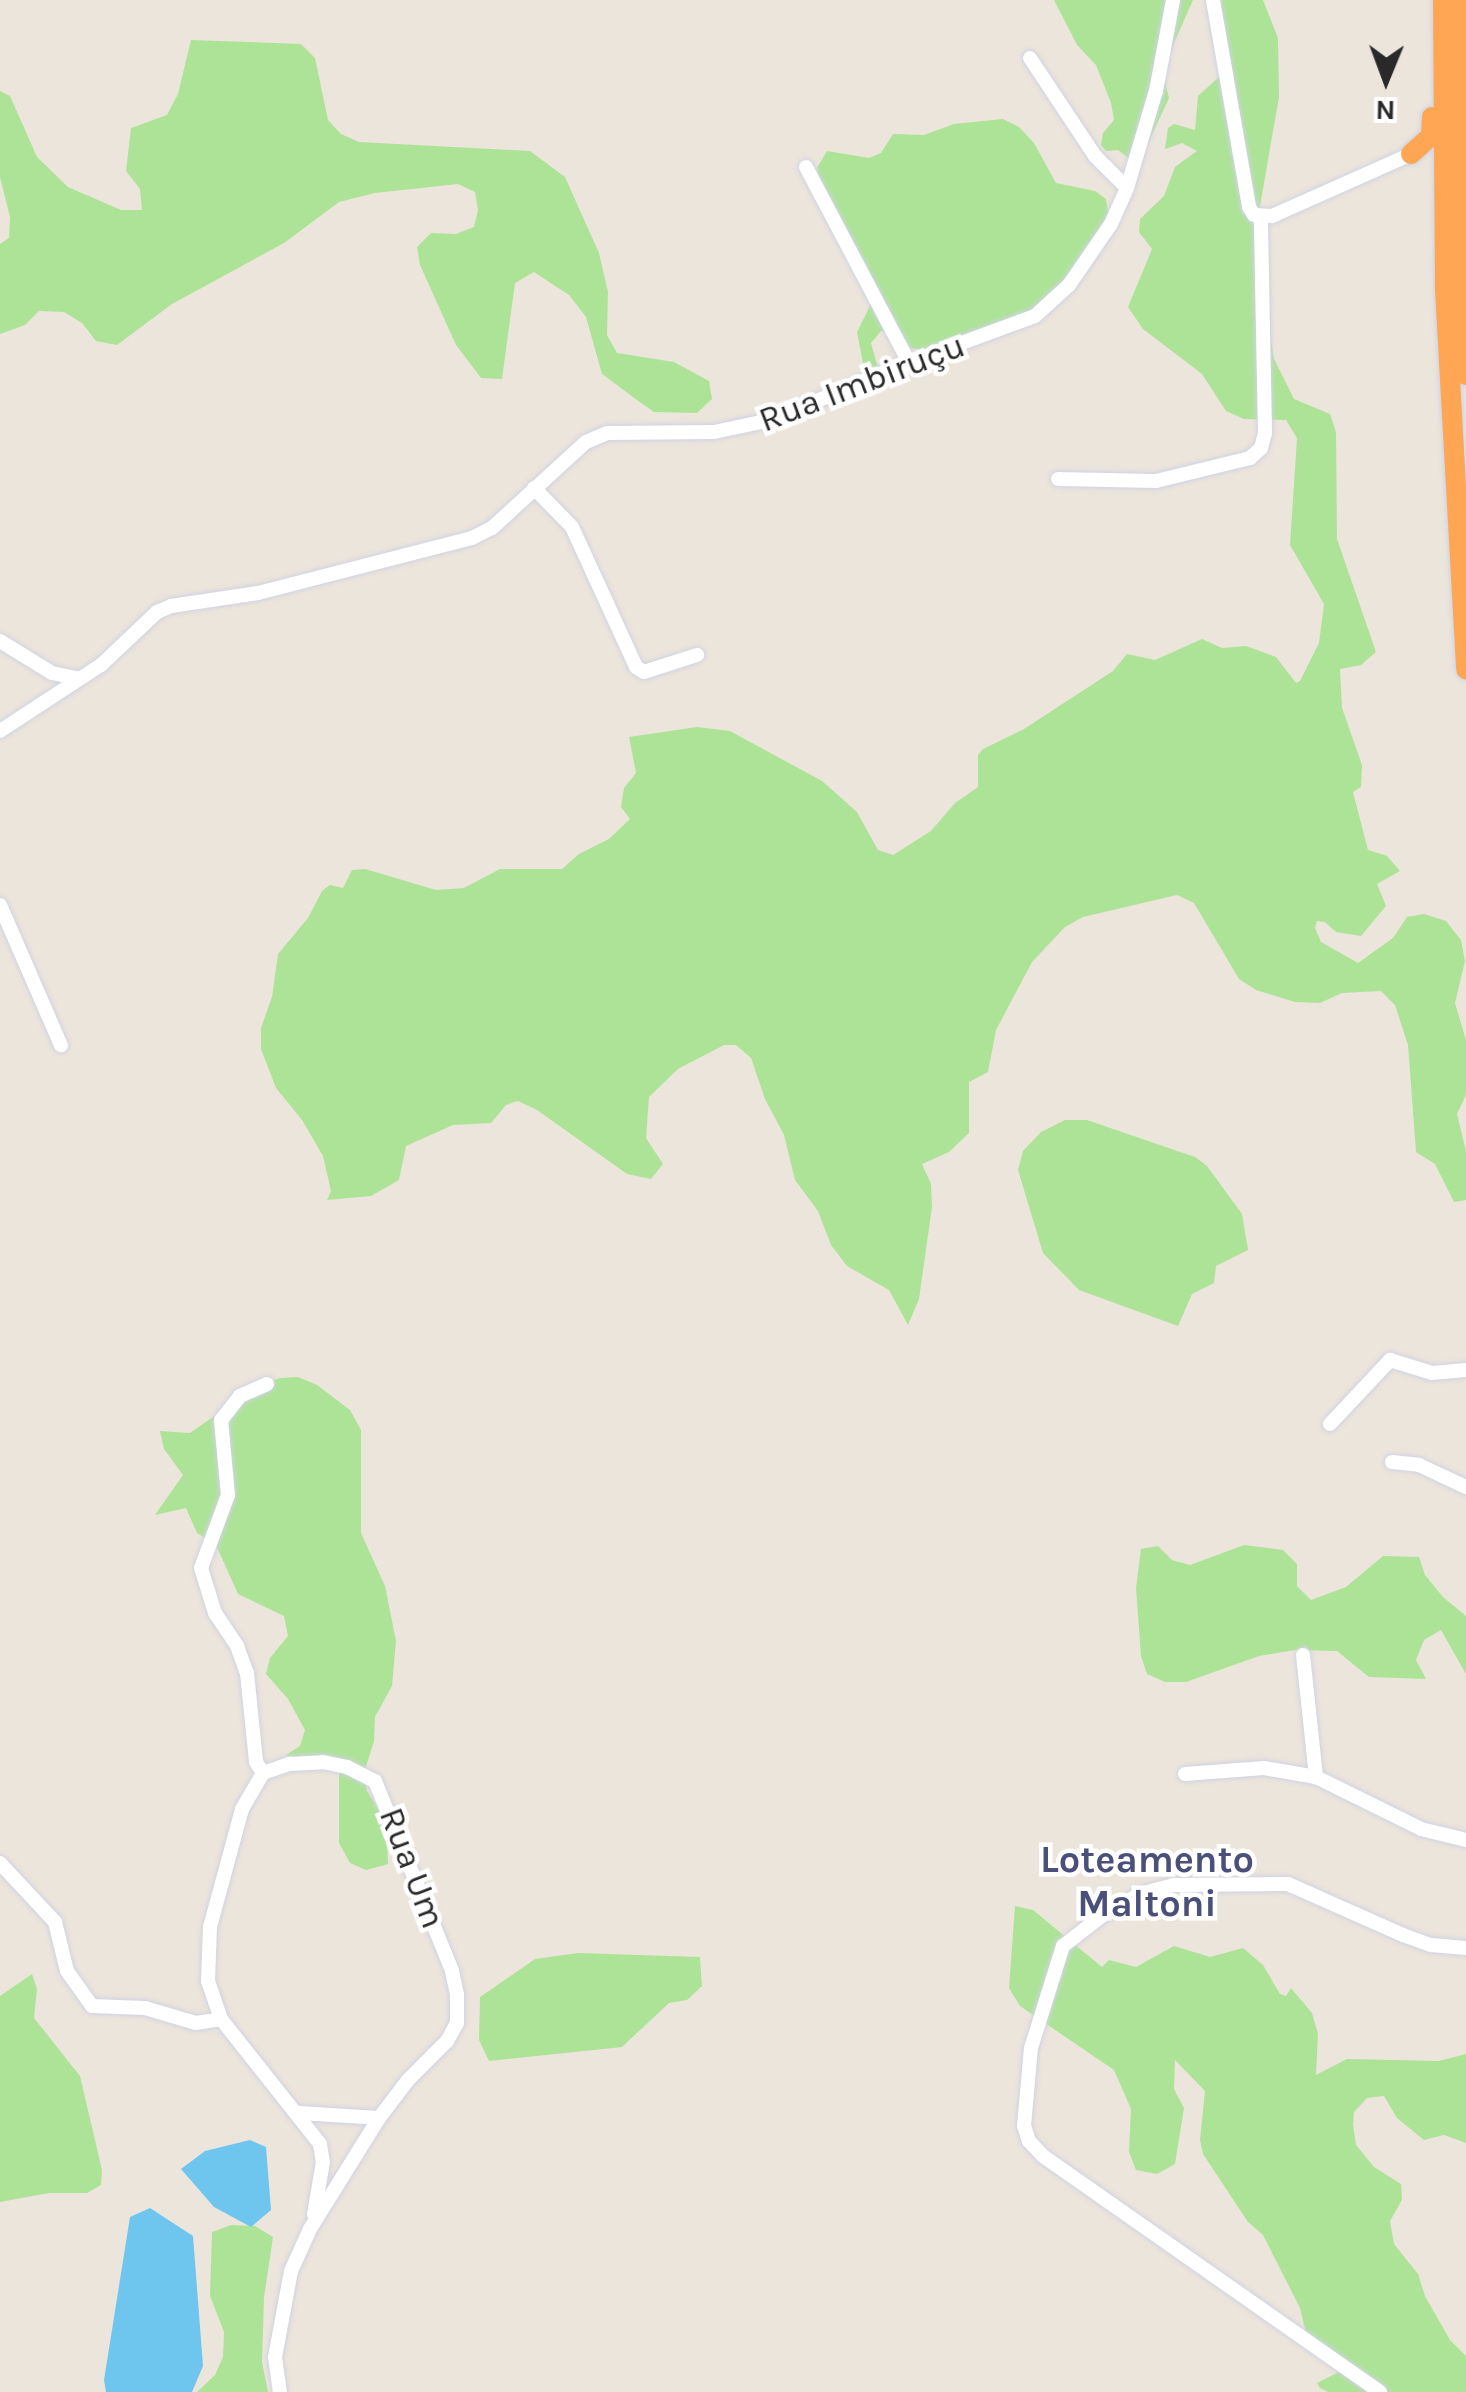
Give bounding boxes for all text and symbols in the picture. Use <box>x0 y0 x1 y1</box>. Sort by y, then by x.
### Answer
north arrow <box>1336 30 1436 130</box>
text: N <box>1375 94 1396 127</box>
street label: Rua Imbiruçu <box>753 325 971 441</box>
street label: Rua Um <box>370 1802 454 1934</box>
district label: Loteamento Maltoni <box>1040 1837 1254 1926</box>

